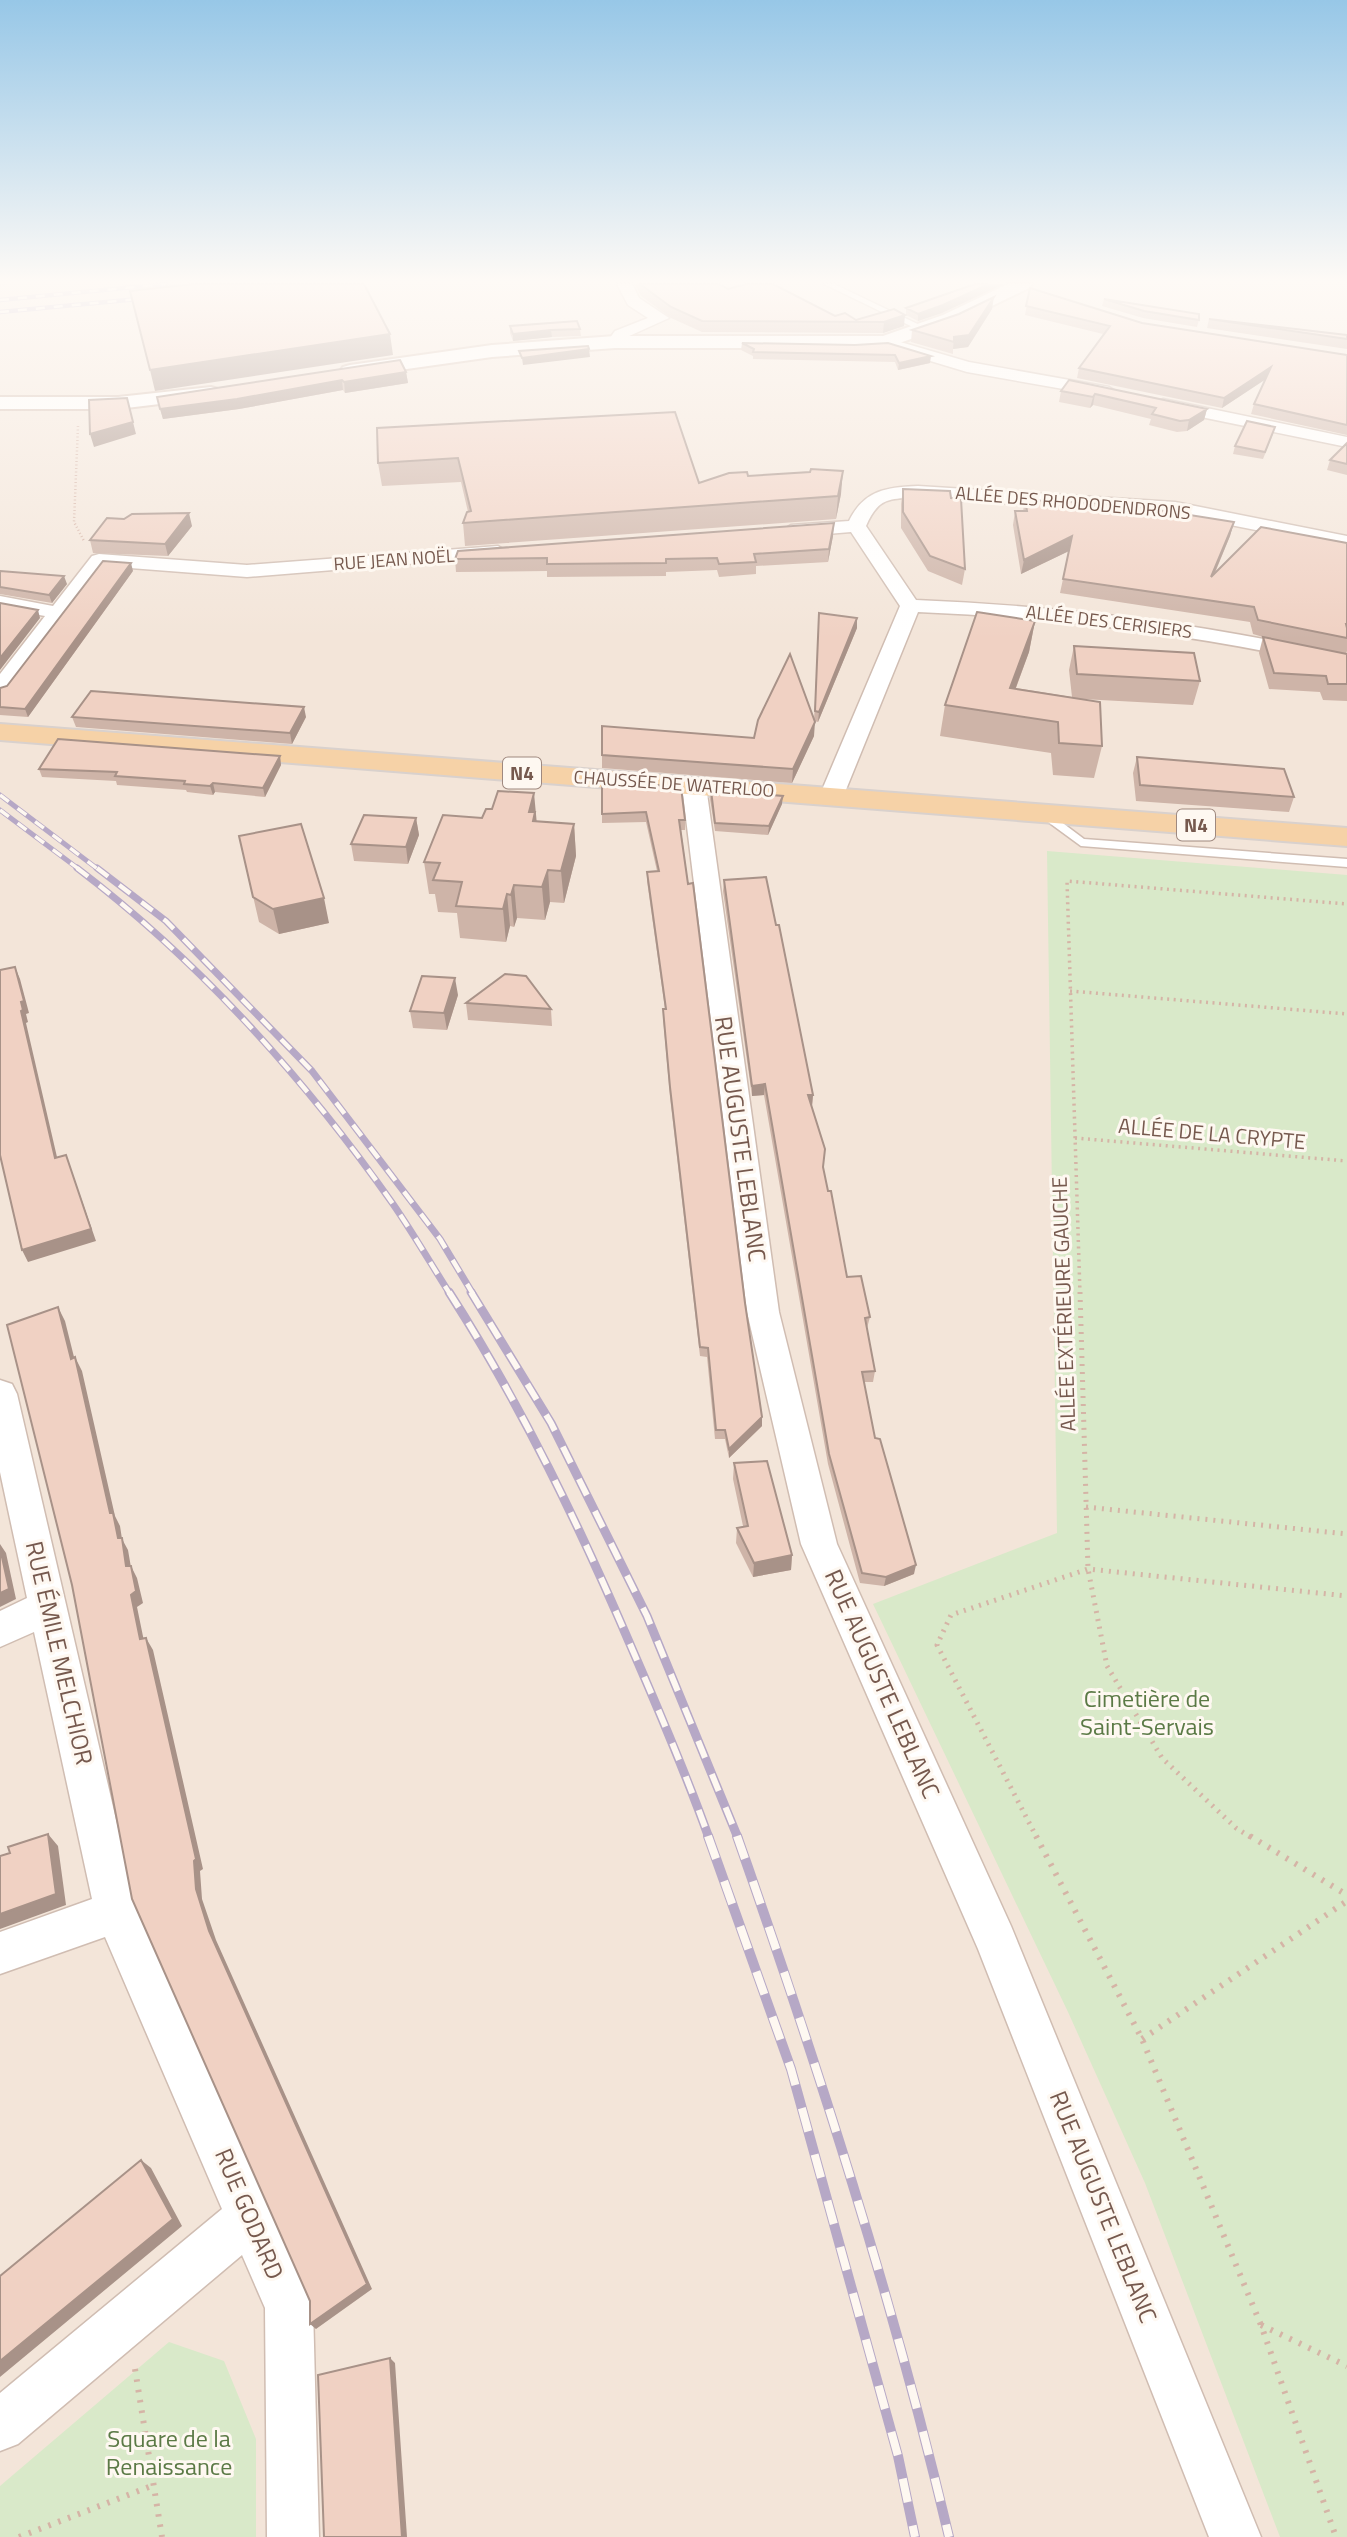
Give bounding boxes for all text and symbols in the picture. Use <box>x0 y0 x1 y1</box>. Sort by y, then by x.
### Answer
street label: ALLÉE DES RHODODENDRONS <box>954 479 1192 526</box>
street label: RUE JEAN NOËL <box>333 542 456 577</box>
street label: ALLÉE DES CERISIERS <box>1024 598 1194 645</box>
road number: N4 <box>503 758 541 788</box>
street label: CHAUSSÉE DE WATERLOO <box>573 763 775 804</box>
road number: N4 <box>1177 810 1215 840</box>
street label: RUE AUGUSTE LEBLANC <box>706 1014 776 1264</box>
street label: ALLÉE DE LA CRYPTE <box>1117 1109 1307 1157</box>
street label: ALLÉE EXTÉRIEURE GAUCHE <box>1043 1176 1083 1432</box>
street label: RUE ÉMILE MELCHIOR <box>17 1537 103 1768</box>
street label: RUE AUGUSTE LEBLANC <box>816 1563 950 1804</box>
park label: Cimetière de Saint-Servais <box>1080 1680 1214 1744</box>
street label: RUE AUGUSTE LEBLANC <box>1041 2085 1167 2328</box>
street label: RUE GODARD <box>206 2143 294 2285</box>
park label: Square de la Renaissance <box>106 2420 232 2484</box>

